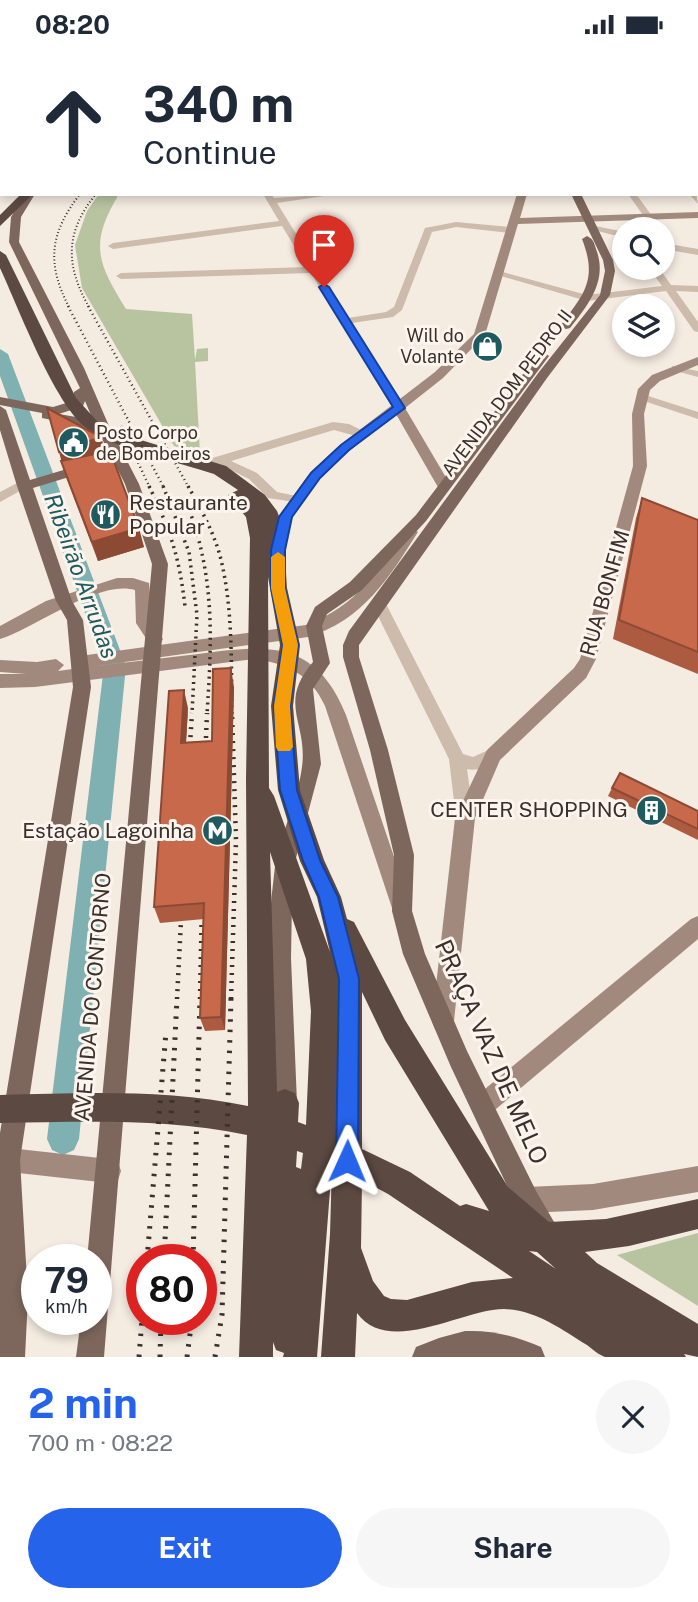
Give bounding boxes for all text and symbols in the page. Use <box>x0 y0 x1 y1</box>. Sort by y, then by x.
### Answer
text: 08:20 <box>35 9 110 40</box>
text: 340 m <box>143 75 294 133</box>
icon: ahead <box>28 77 119 168</box>
text: Continue <box>143 134 277 171</box>
pin <box>294 215 354 287</box>
map controls <box>612 217 675 357</box>
button: search <box>612 217 675 280</box>
icon: arrive <box>305 226 343 264</box>
button: layers <box>612 294 675 357</box>
street label: AVENIDA DOM PEDRO II <box>437 305 576 480</box>
place label: Will do Volante <box>400 325 464 367</box>
shop icon: Will do Volante <box>470 329 504 363</box>
place label: Posto Corpo de Bombeiros <box>96 422 211 464</box>
public building icon: Posto Corpo de Bombeiros <box>56 426 90 460</box>
water label: Ribeirão Arrudas <box>39 490 124 662</box>
place label: Restaurante Popular <box>129 490 248 539</box>
restaurant icon: Restaurante Popular <box>89 498 123 532</box>
street label: RUA BONFIM <box>575 527 634 659</box>
building icon: CENTER SHOPPING <box>634 793 668 827</box>
place label: CENTER SHOPPING <box>430 797 628 822</box>
metro station icon: Estação Lagoinha <box>200 814 234 848</box>
place label: Estação Lagoinha <box>22 818 194 843</box>
street label: AVENIDA DO CONTORNO <box>69 872 116 1122</box>
street label: PRAÇA VAZ DE MELO <box>430 935 554 1168</box>
position arrow <box>310 1124 384 1198</box>
speed limit sign: 80 <box>126 1244 217 1335</box>
text: 79 <box>44 1260 89 1301</box>
text: km/h <box>45 1296 88 1317</box>
text: 2 min <box>28 1378 138 1427</box>
button: close <box>596 1380 670 1454</box>
text: 700 m · 08:22 <box>28 1429 173 1456</box>
button: Exit <box>28 1508 342 1588</box>
button: Share <box>356 1508 670 1588</box>

